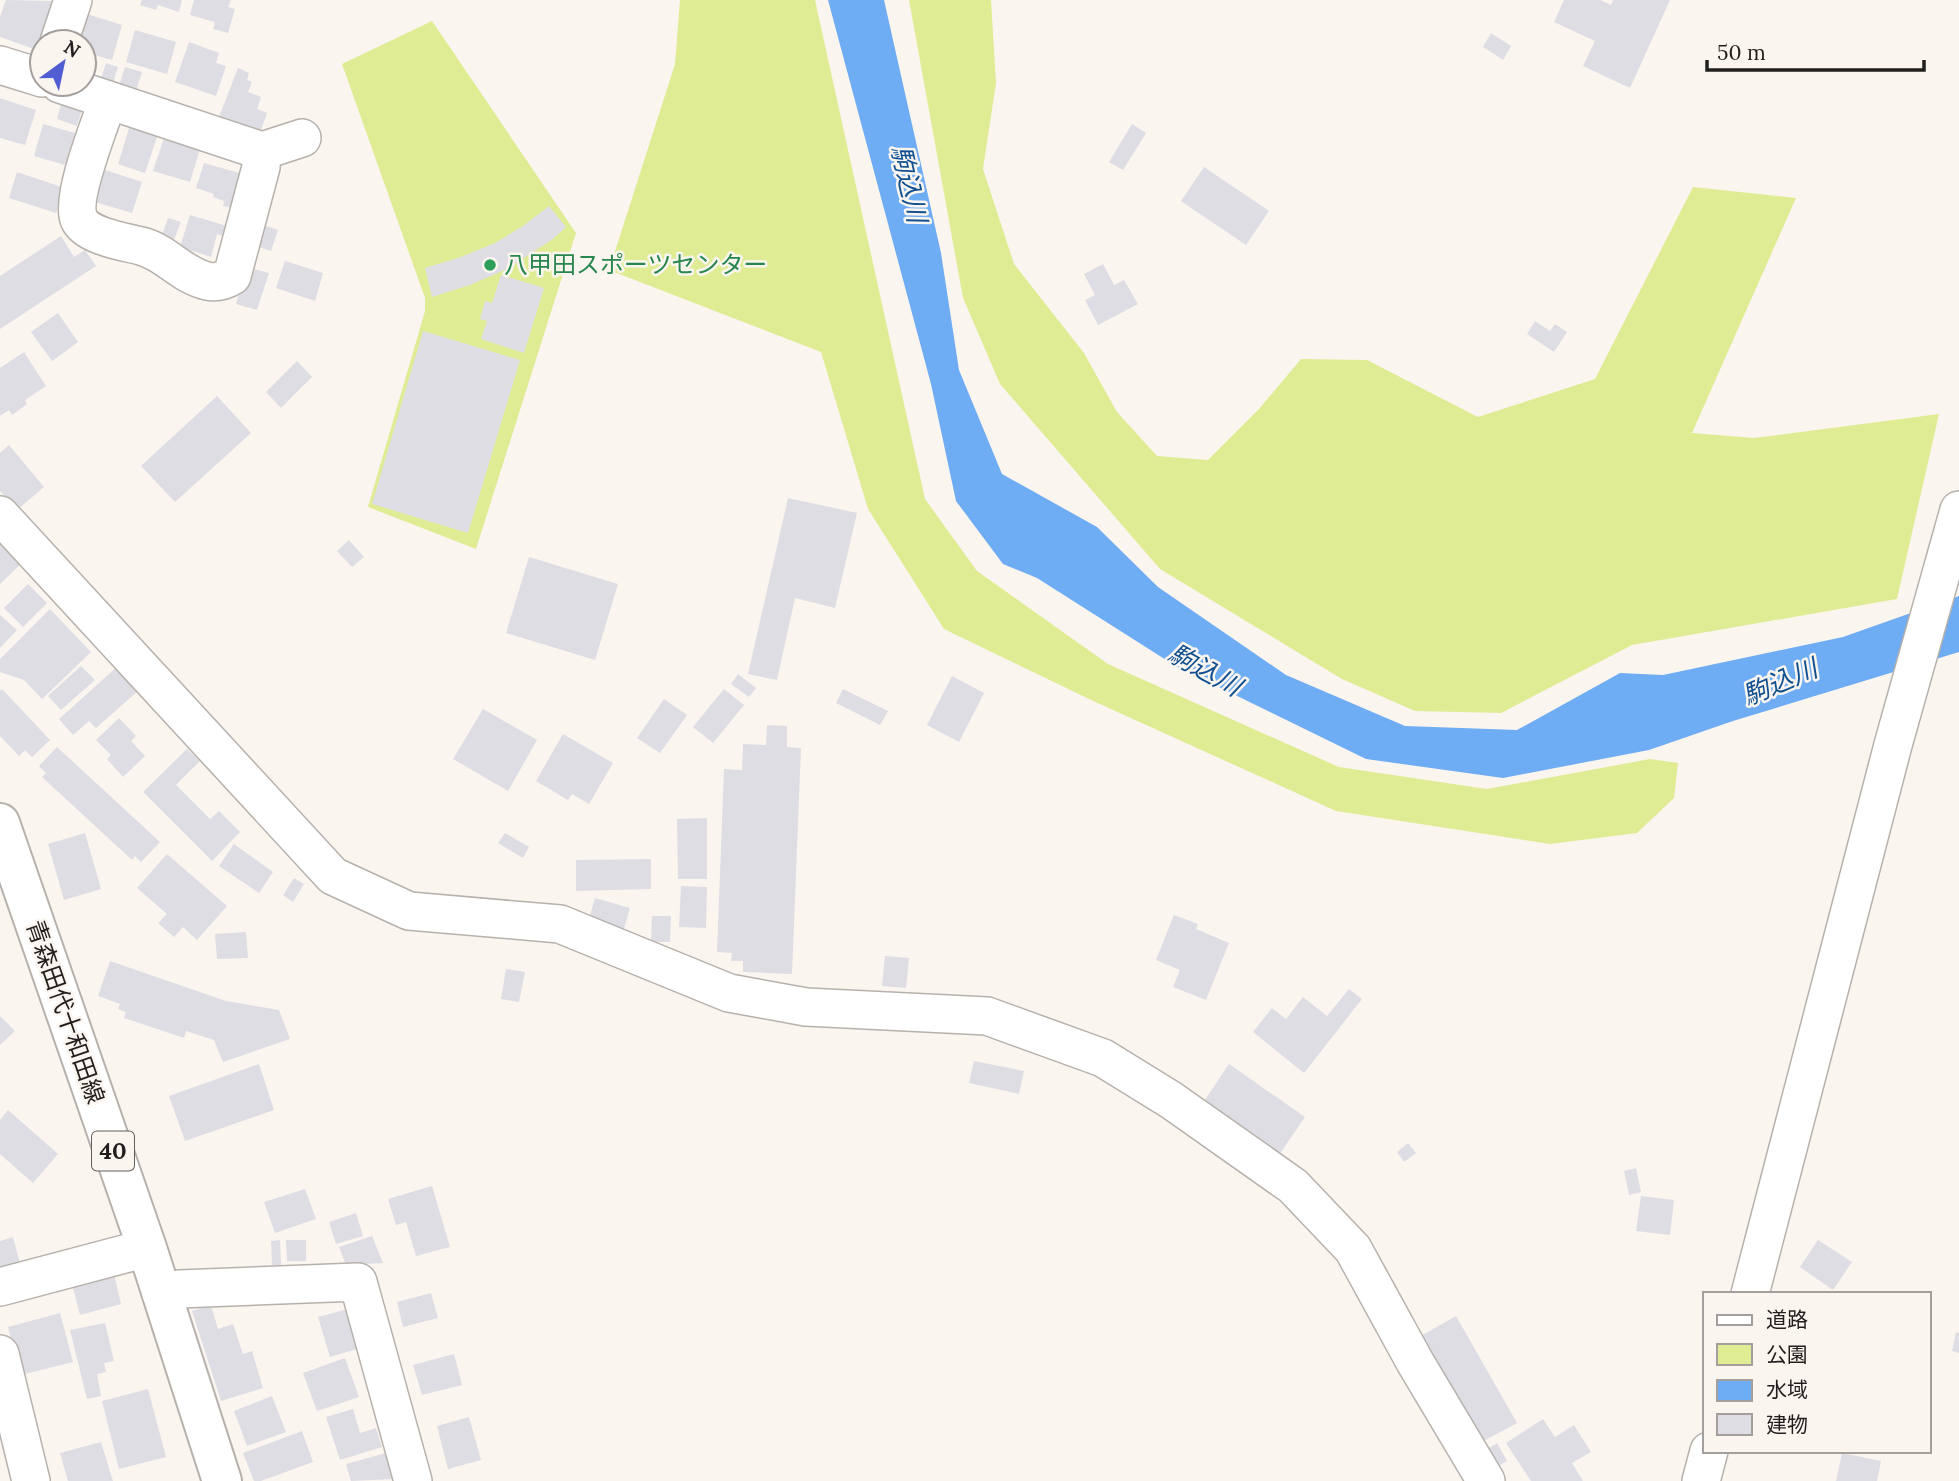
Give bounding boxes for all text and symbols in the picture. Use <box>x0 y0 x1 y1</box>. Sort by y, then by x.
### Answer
north arrow <box>28 28 98 98</box>
scale bar <box>1707 28 1924 72</box>
text: N <box>60 35 85 63</box>
text: 50 m <box>1717 39 1766 66</box>
water label: 駒込川 <box>885 142 935 229</box>
place label: 八甲田スポーツセンター <box>504 249 768 280</box>
marker: 八甲田スポーツセンター <box>482 257 498 273</box>
water label: 駒込川 <box>1163 636 1250 704</box>
water label: 駒込川 <box>1737 650 1825 712</box>
street label: 青森田代十和田線 <box>20 916 111 1108</box>
road number: 40 <box>92 1132 134 1170</box>
legend <box>1703 1292 1931 1453</box>
text: 道路 <box>1766 1306 1808 1333</box>
text: 公園 <box>1766 1341 1808 1368</box>
text: 水域 <box>1766 1376 1808 1403</box>
text: 建物 <box>1766 1411 1808 1438</box>

